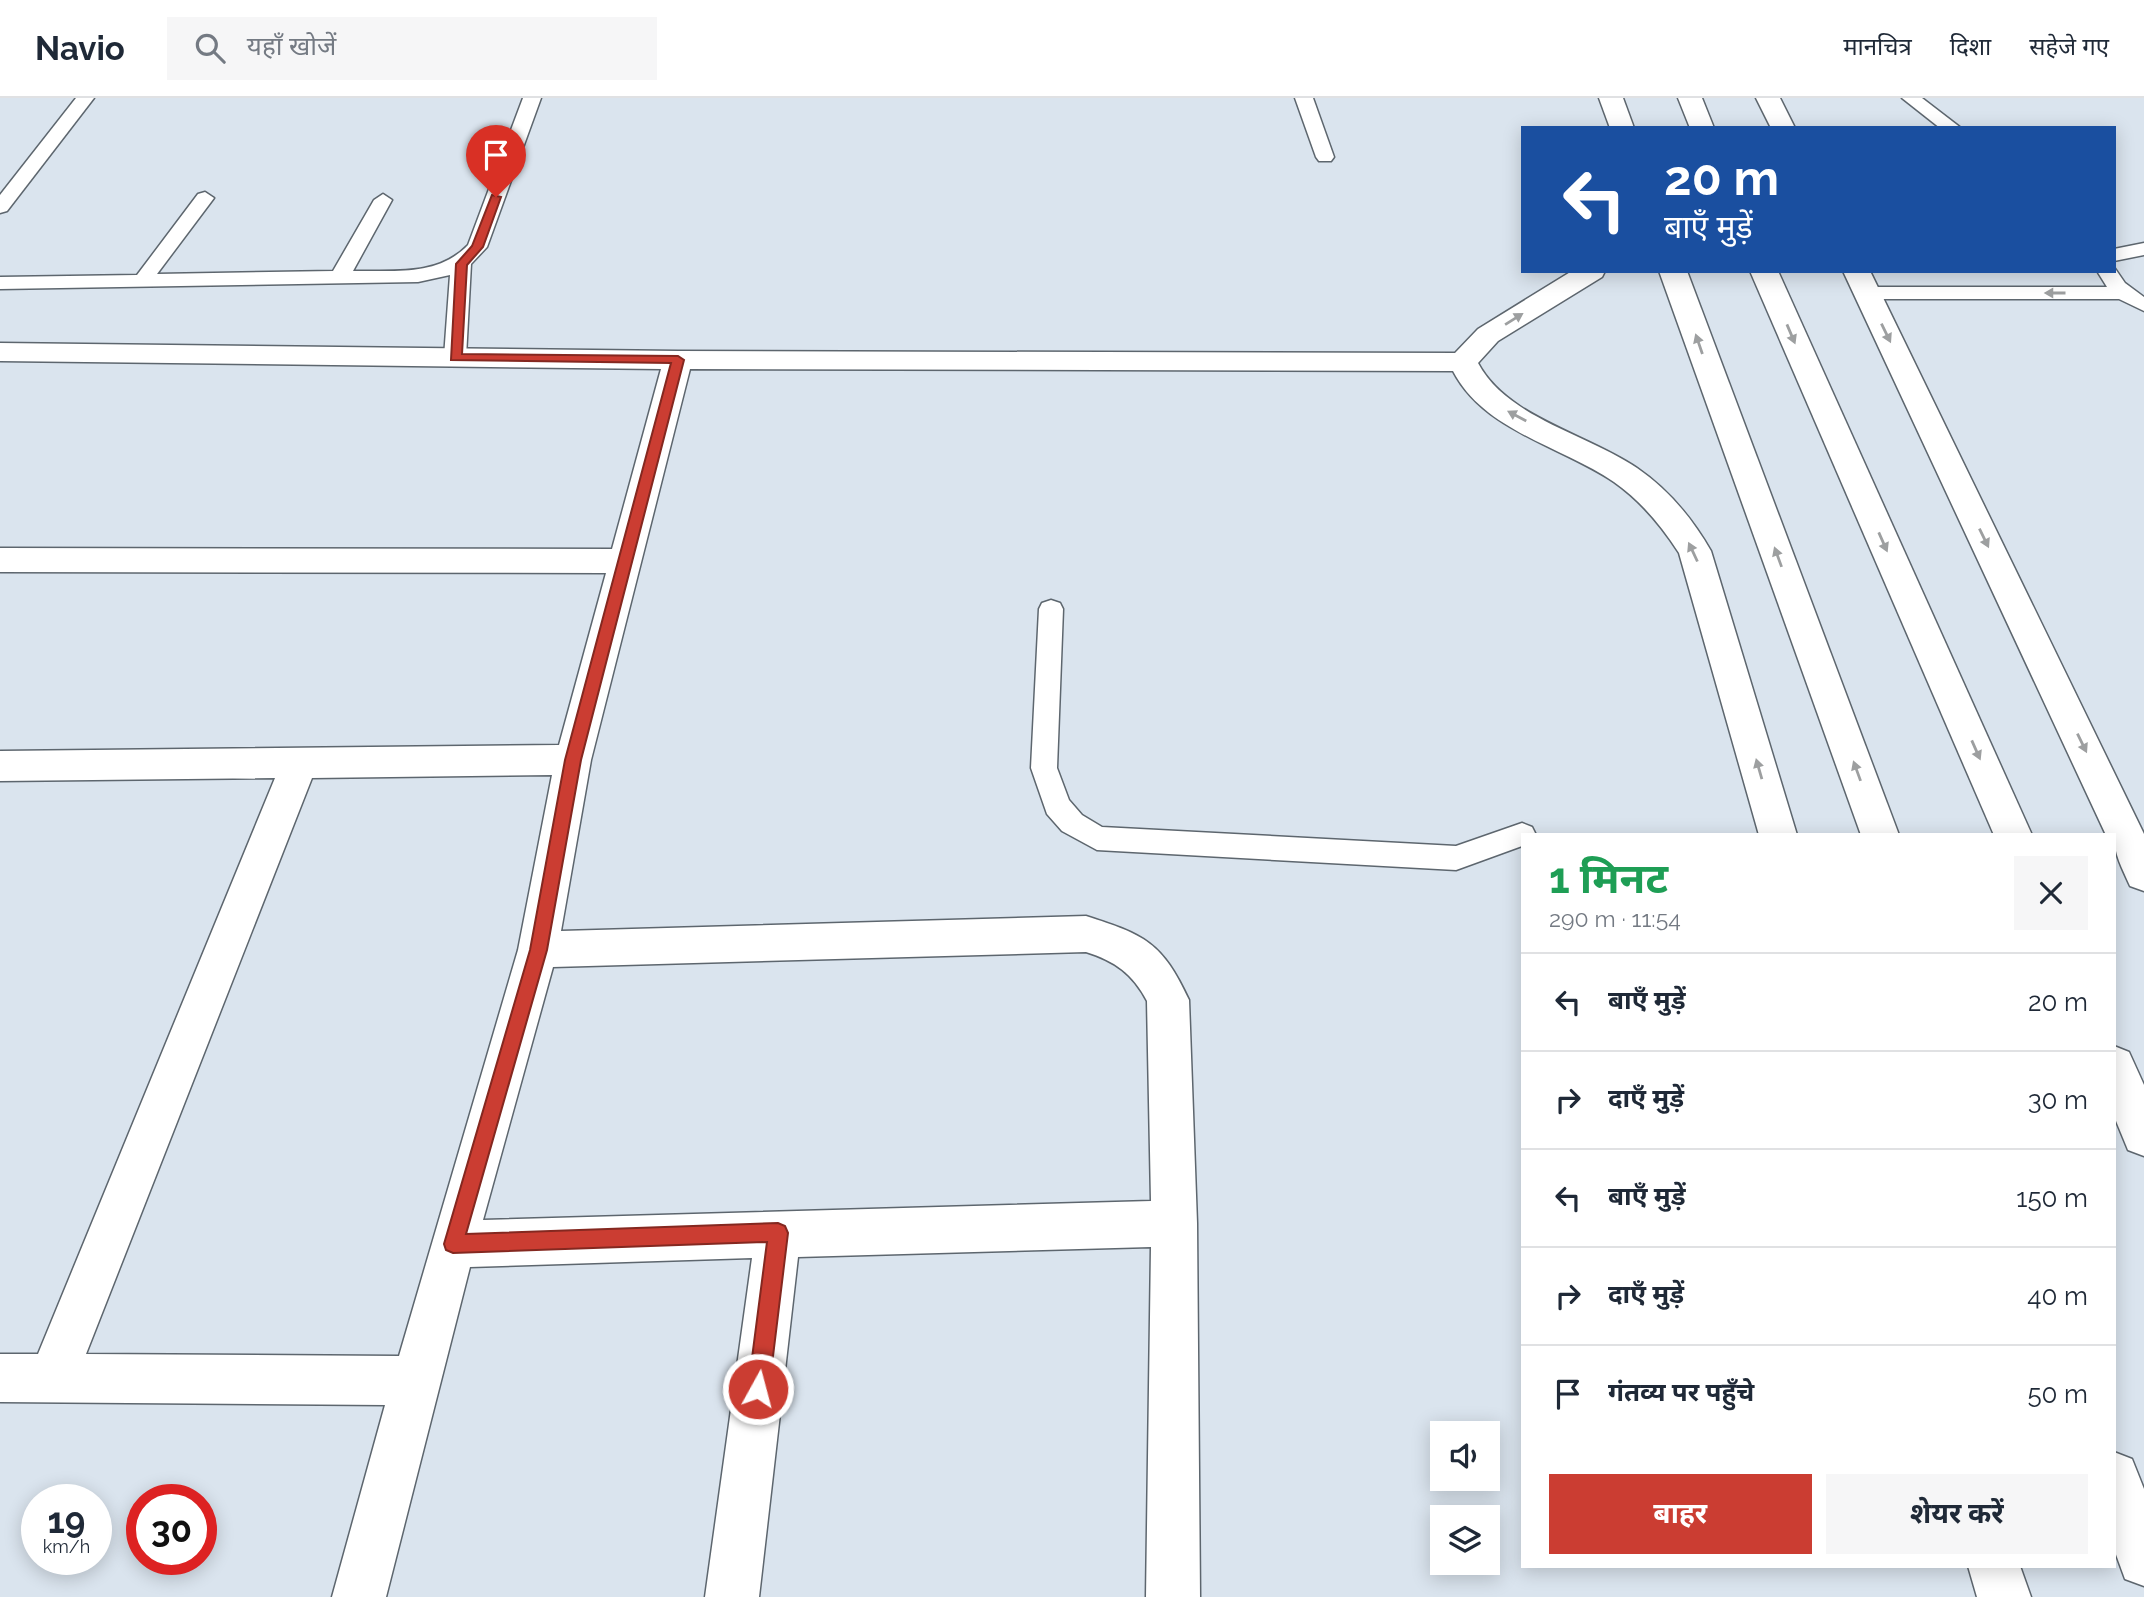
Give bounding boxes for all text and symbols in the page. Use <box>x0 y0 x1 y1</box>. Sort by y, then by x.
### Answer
search box <box>167 17 657 80</box>
text: Navio <box>35 29 125 68</box>
icon: search <box>191 29 229 67</box>
text: यहाँ खोजें <box>247 31 336 61</box>
text: मानचित्र <box>1843 32 1912 61</box>
text: दिशा <box>1950 32 1991 61</box>
text: सहेजे गए <box>2029 32 2109 61</box>
pin <box>466 125 526 197</box>
icon: arrive <box>477 136 515 174</box>
text: 20 m <box>1664 149 1779 206</box>
icon: left <box>1549 154 1640 245</box>
text: बाएँ मुड़ें <box>1664 208 1753 245</box>
one-way arrow <box>2043 287 2065 299</box>
one-way arrow <box>1505 312 1524 325</box>
one-way arrow <box>1880 323 1891 343</box>
one-way arrow <box>1785 324 1797 344</box>
one-way arrow <box>1693 333 1704 354</box>
one-way arrow <box>1507 410 1527 422</box>
one-way arrow <box>1978 528 1989 548</box>
one-way arrow <box>1877 532 1889 552</box>
one-way arrow <box>1687 542 1699 562</box>
one-way arrow <box>1772 547 1783 568</box>
one-way arrow <box>2076 733 2087 754</box>
one-way arrow <box>1970 740 1982 760</box>
one-way arrow <box>1754 759 1764 780</box>
one-way arrow <box>1851 760 1862 781</box>
text: 1 मिनट <box>1549 854 1668 903</box>
button: close <box>2014 856 2088 930</box>
text: 290 m · 11:54 <box>1549 905 1681 932</box>
icon: left <box>1549 983 1587 1021</box>
text: बाएँ मुड़ें <box>1608 985 1686 1015</box>
text: 20 m <box>2028 987 2088 1017</box>
icon: right <box>1549 1081 1587 1119</box>
text: दाएँ मुड़ें <box>1608 1083 1684 1113</box>
text: 30 m <box>2028 1085 2088 1115</box>
icon: left <box>1549 1179 1587 1217</box>
text: बाएँ मुड़ें <box>1608 1181 1686 1211</box>
text: 150 m <box>2016 1183 2088 1213</box>
icon: right <box>1549 1277 1587 1315</box>
text: दाएँ मुड़ें <box>1608 1279 1684 1309</box>
text: 40 m <box>2027 1281 2088 1311</box>
position arrow <box>721 1352 795 1426</box>
icon: arrive <box>1549 1375 1587 1413</box>
text: गंतव्य पर पहुँचे <box>1608 1377 1754 1407</box>
text: 50 m <box>2027 1379 2088 1409</box>
map controls <box>1430 1421 1500 1575</box>
button: sound <box>1430 1421 1500 1491</box>
button: बाहर <box>1549 1474 1812 1554</box>
button: शेयर करें <box>1826 1474 2088 1554</box>
speed limit sign: 30 <box>126 1484 217 1575</box>
text: 19 <box>48 1500 85 1541</box>
button: layers <box>1430 1505 1500 1575</box>
text: km/h <box>43 1536 90 1557</box>

